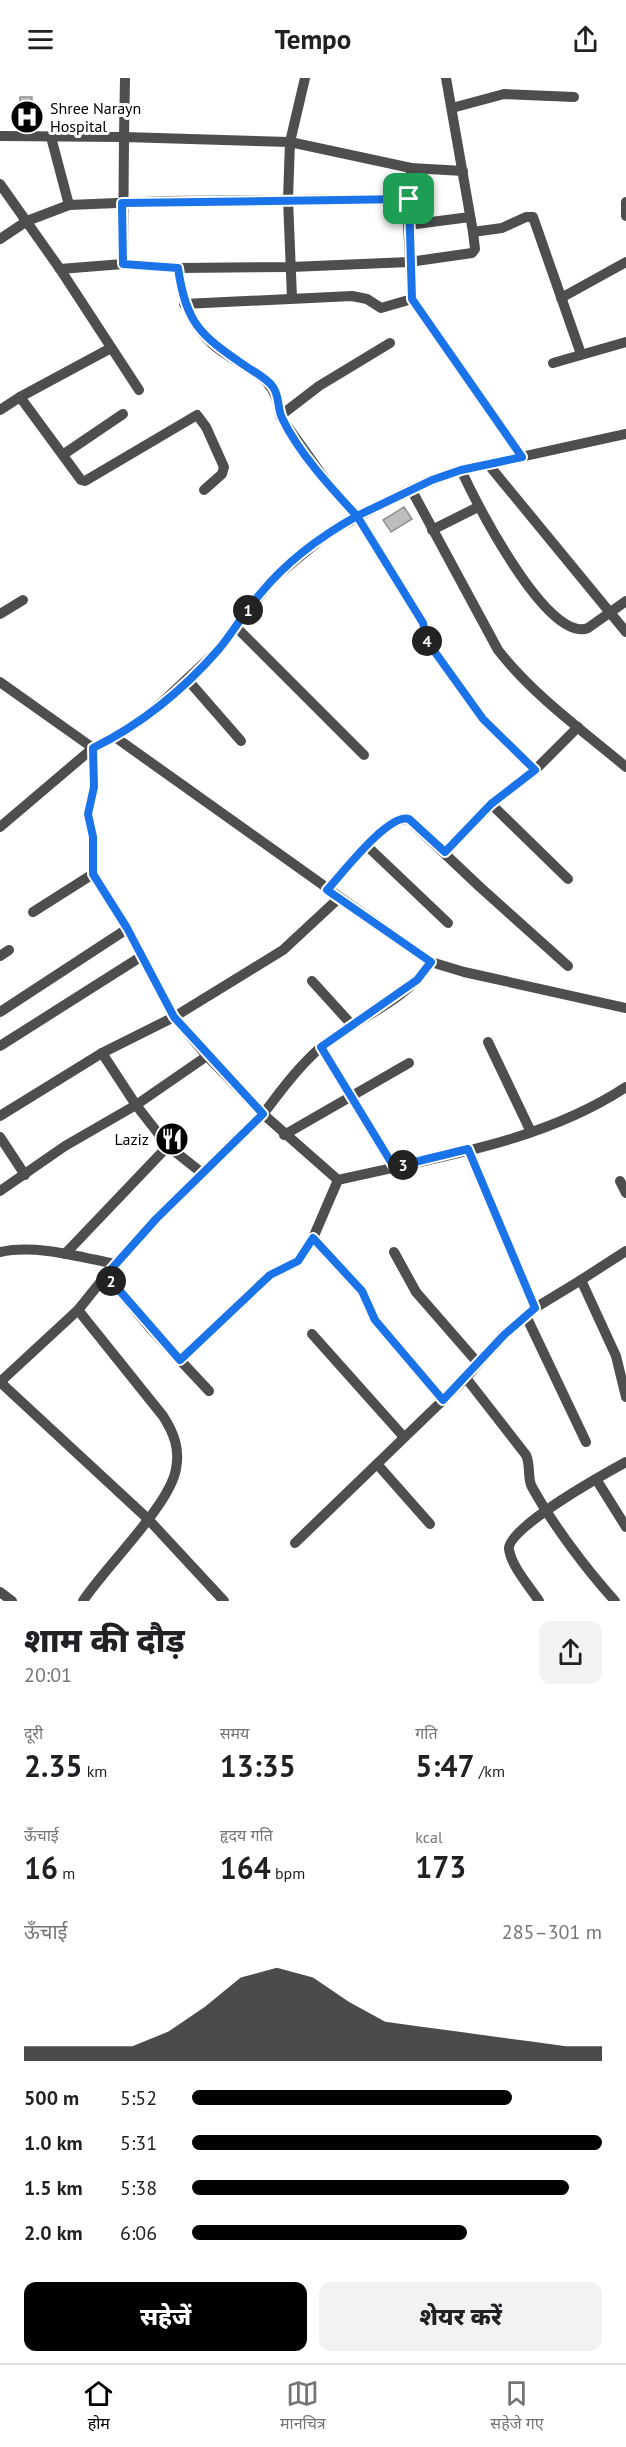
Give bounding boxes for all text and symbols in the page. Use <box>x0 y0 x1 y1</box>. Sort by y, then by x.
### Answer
text: Tempo <box>275 22 351 56</box>
icon: menu <box>24 23 57 56</box>
icon: share <box>569 23 602 56</box>
place label: Shree Narayn Hospital <box>50 98 141 136</box>
hospital icon: Shree Narayn Hospital <box>9 99 45 135</box>
pin <box>383 173 434 224</box>
icon: arrive <box>392 182 425 215</box>
pin: 1 <box>233 595 263 625</box>
text: 1 <box>243 600 253 620</box>
pin: 4 <box>412 626 442 656</box>
text: 4 <box>422 631 432 651</box>
restaurant icon: Laziz <box>154 1121 190 1157</box>
place label: Laziz <box>115 1129 149 1149</box>
pin: 3 <box>388 1150 418 1180</box>
text: 3 <box>398 1155 408 1175</box>
pin: 2 <box>96 1266 126 1296</box>
text: 2 <box>106 1271 116 1291</box>
text: शाम की दौड़ <box>24 1618 185 1661</box>
button: share <box>539 1621 602 1684</box>
text: 20:01 <box>24 1662 72 1688</box>
text: दूरी <box>24 1723 43 1743</box>
text: समय <box>220 1723 249 1743</box>
text: गति <box>415 1723 438 1743</box>
text: 2.35 <box>24 1746 82 1785</box>
text: 13:35 <box>220 1746 296 1785</box>
text: 5:47 <box>415 1746 474 1785</box>
text: km <box>82 1761 107 1781</box>
text: /km <box>474 1761 505 1781</box>
text: ऊँचाई <box>24 1825 59 1845</box>
text: हृदय गति <box>220 1825 273 1845</box>
text: kcal <box>415 1827 443 1847</box>
text: 173 <box>415 1847 466 1886</box>
text: 16 <box>24 1848 58 1887</box>
text: 164 <box>220 1848 271 1887</box>
text: m <box>58 1863 75 1883</box>
text: bpm <box>271 1863 305 1883</box>
text: ऊँचाई <box>24 1919 67 1945</box>
text: 285–301 m <box>502 1919 602 1945</box>
text: 500 m <box>24 2085 79 2111</box>
text: 5:52 <box>120 2085 157 2111</box>
text: 1.0 km <box>24 2130 83 2156</box>
text: 5:31 <box>120 2130 157 2156</box>
text: 1.5 km <box>24 2175 83 2201</box>
text: 5:38 <box>120 2175 157 2201</box>
text: 2.0 km <box>24 2220 83 2246</box>
text: 6:06 <box>120 2220 157 2246</box>
button: सहेजें <box>24 2282 307 2351</box>
button: शेयर करें <box>319 2282 602 2351</box>
tab: होम <box>82 2377 115 2436</box>
tab: मानचित्र <box>280 2377 326 2436</box>
tab: सहेजे गए <box>490 2377 544 2436</box>

